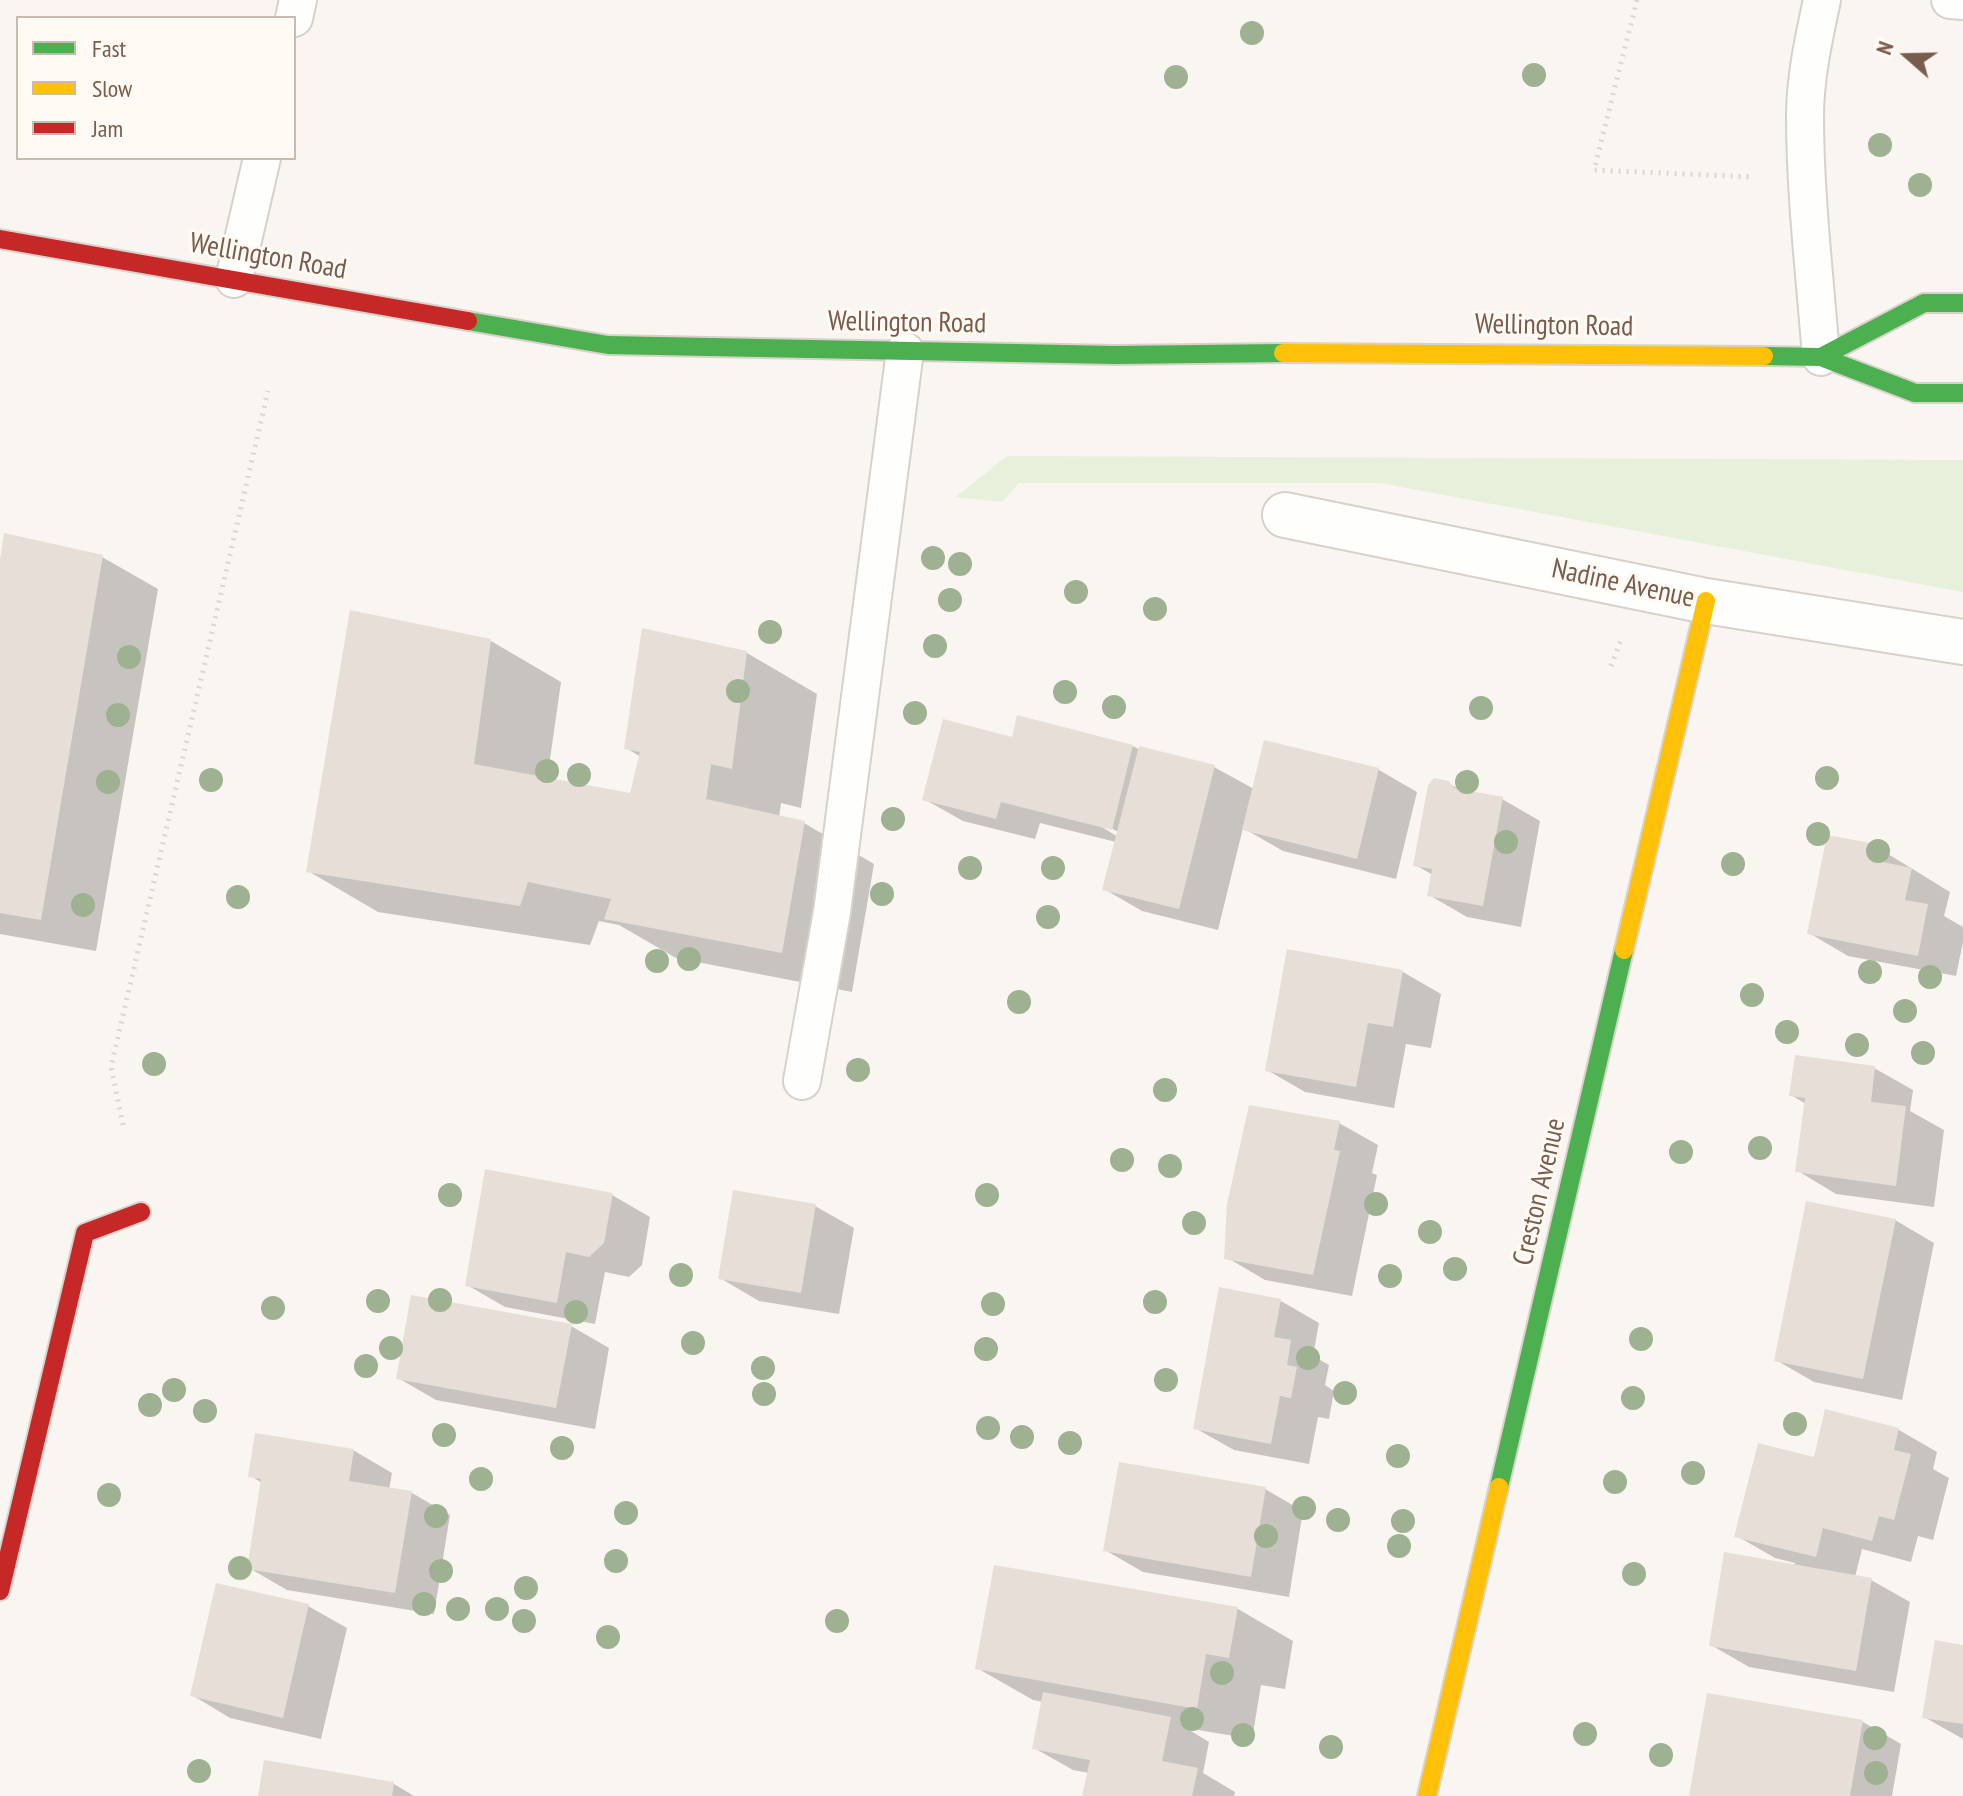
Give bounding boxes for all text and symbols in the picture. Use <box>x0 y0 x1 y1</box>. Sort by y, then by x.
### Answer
legend <box>16 16 296 160</box>
north arrow <box>1867 16 1947 96</box>
text: Fast <box>92 33 126 64</box>
text: N <box>1869 37 1900 58</box>
text: Slow <box>92 73 132 104</box>
text: Jam <box>92 113 123 144</box>
street label: Wellington Road <box>187 227 349 287</box>
street label: Wellington Road <box>827 305 987 341</box>
street label: Wellington Road <box>1474 308 1634 344</box>
street label: Nadine Avenue <box>1549 552 1697 616</box>
street label: Creston Avenue <box>1507 1115 1573 1269</box>

